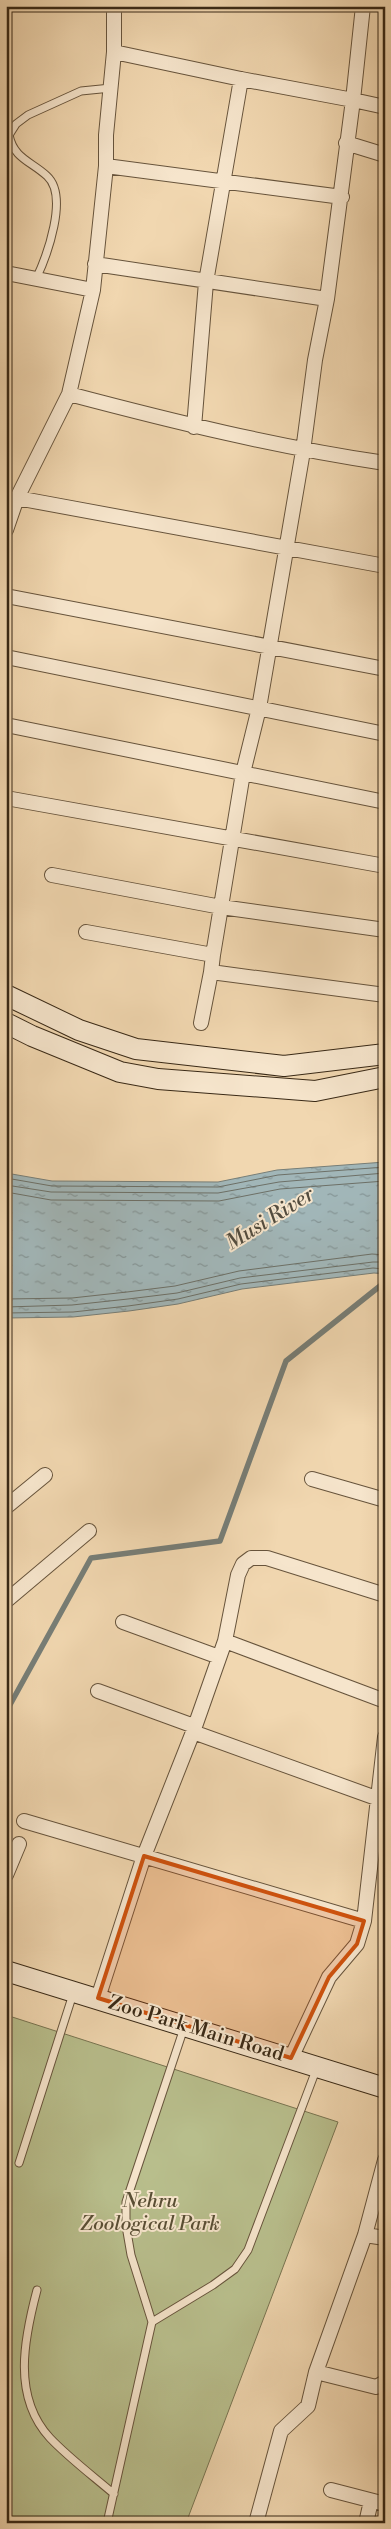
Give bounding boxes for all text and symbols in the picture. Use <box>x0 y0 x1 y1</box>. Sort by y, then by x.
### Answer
water label: Musi River <box>221 1181 320 1256</box>
street label: Zoo Park Main Road <box>105 1990 287 2068</box>
park label: Nehru Zoological Park <box>80 2189 220 2237</box>

